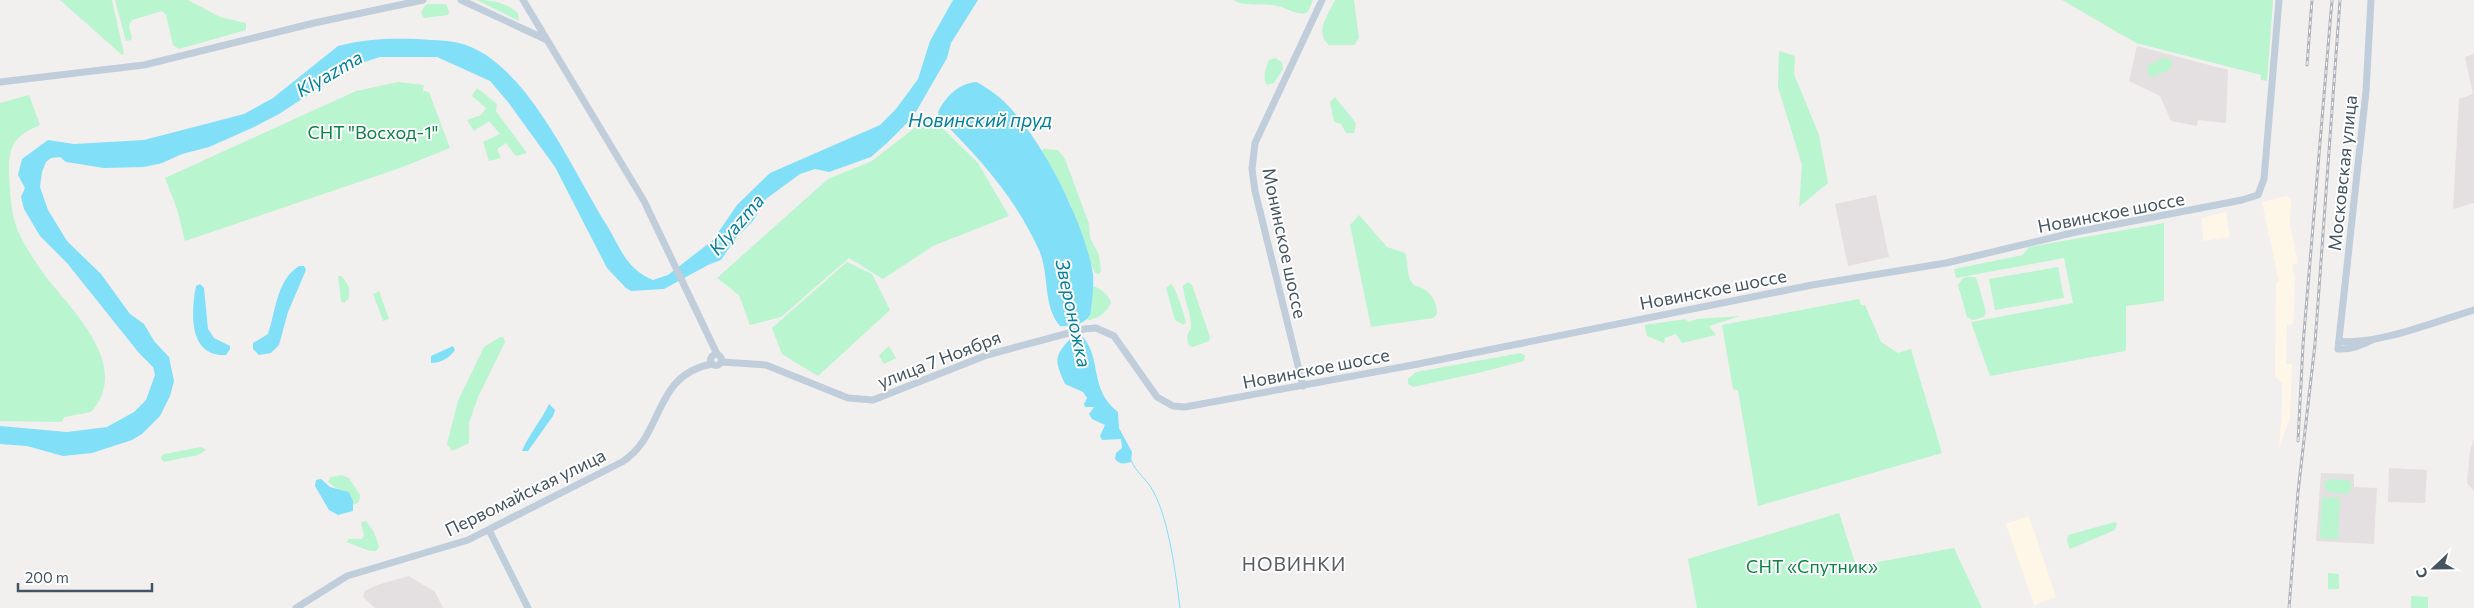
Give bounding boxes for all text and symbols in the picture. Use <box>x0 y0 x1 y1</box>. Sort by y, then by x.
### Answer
water label: Klyazma <box>292 45 366 101</box>
street label: Московская улица <box>2323 94 2361 252</box>
water label: Новинский пруд <box>908 108 1052 131</box>
park label: СНТ "Восход-1" <box>307 121 439 143</box>
street label: Монинское шоссе <box>1258 166 1312 320</box>
street label: Новинское шоссе <box>2036 187 2186 237</box>
water label: Klyazma <box>703 189 769 259</box>
water label: Звероножка <box>1051 257 1097 369</box>
street label: Новинское шоссе <box>1638 264 1788 314</box>
street label: улица 7 Ноября <box>874 325 1004 393</box>
street label: Новинское шоссе <box>1241 343 1391 393</box>
street label: Первомайская улица <box>441 443 609 541</box>
north arrow <box>2409 543 2459 593</box>
district label: НОВИНКИ <box>1242 552 1346 575</box>
park label: СНТ «Спутник» <box>1746 555 1878 577</box>
scale bar <box>18 560 151 592</box>
text: С <box>2412 565 2431 581</box>
text: 200 m <box>25 568 69 586</box>

